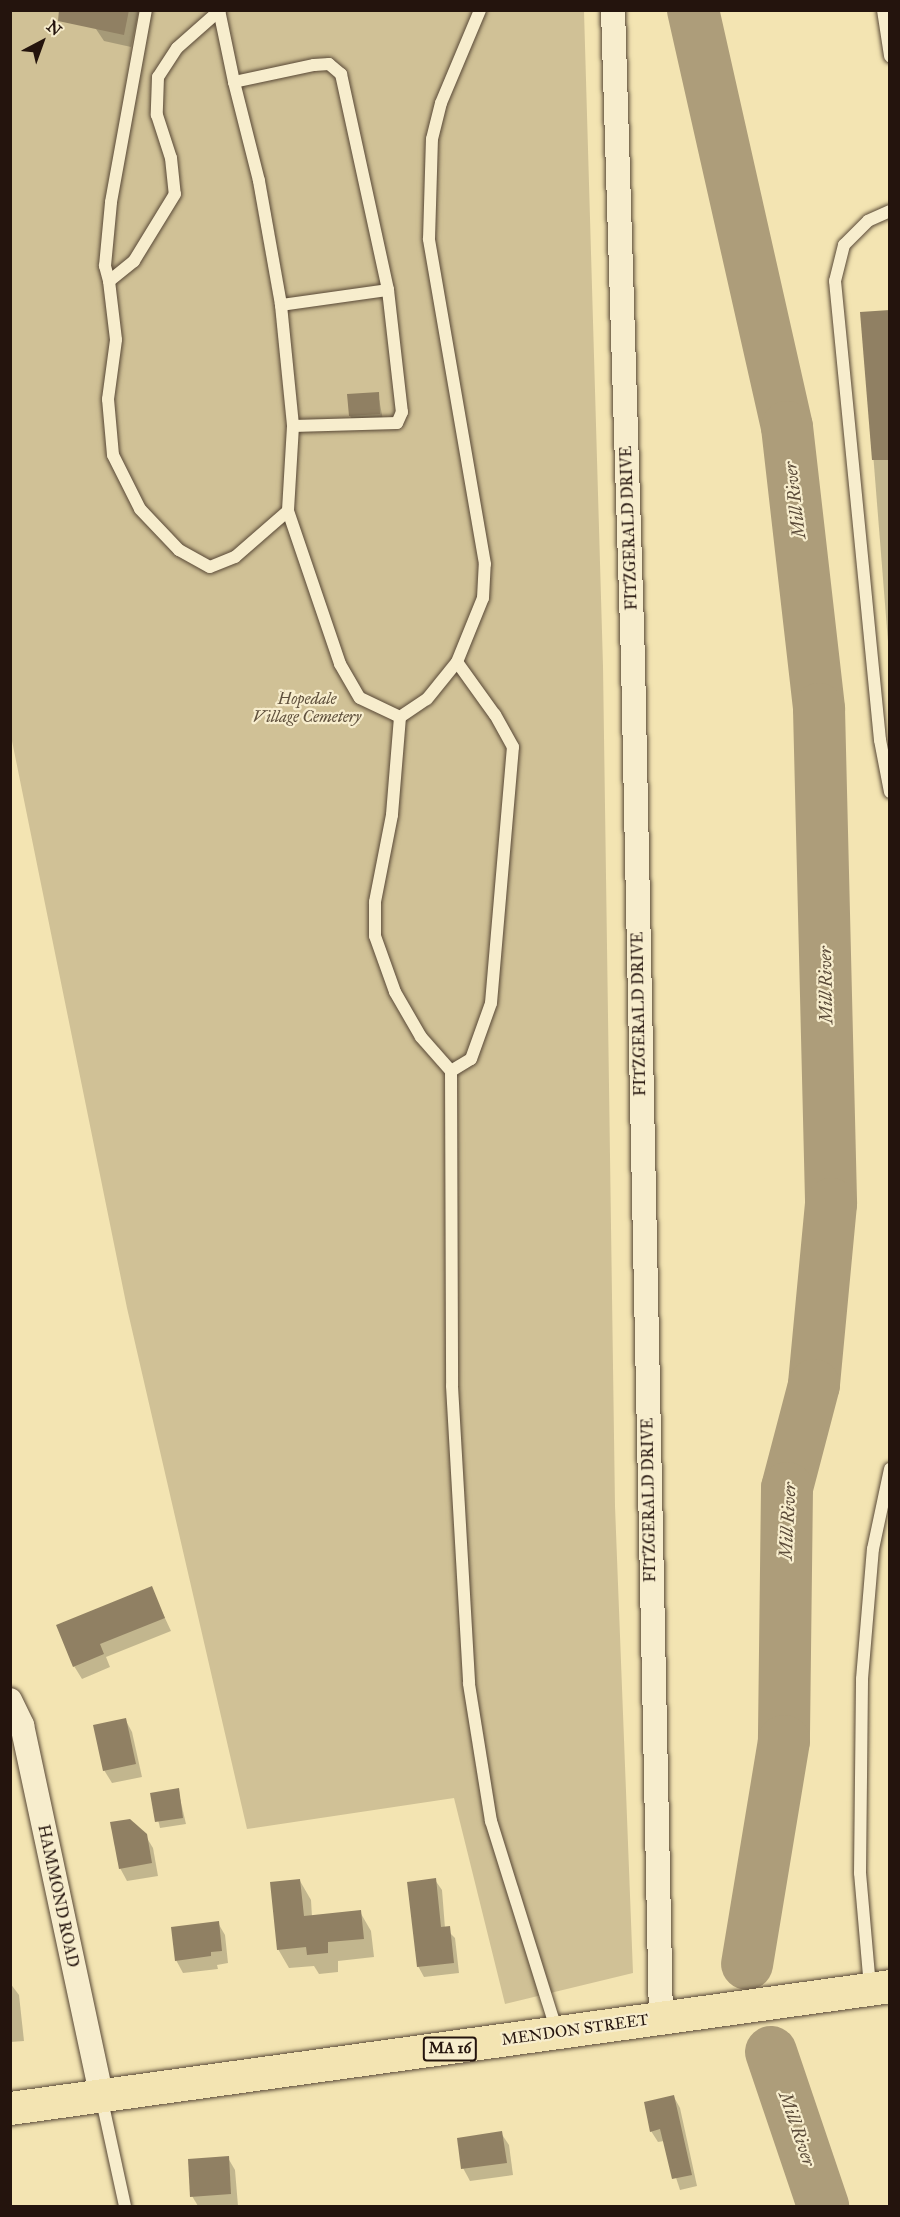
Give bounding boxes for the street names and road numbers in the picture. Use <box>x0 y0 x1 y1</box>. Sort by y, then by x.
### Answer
street label: FITZGERALD DRIVE <box>617 445 641 611</box>
street label: FITZGERALD DRIVE <box>628 932 650 1096</box>
street label: FITZGERALD DRIVE <box>638 1418 660 1582</box>
street label: HAMMOND ROAD <box>33 1823 83 1969</box>
street label: MENDON STREET <box>500 2010 650 2050</box>
road number: MA 16 <box>422 2037 478 2061</box>

